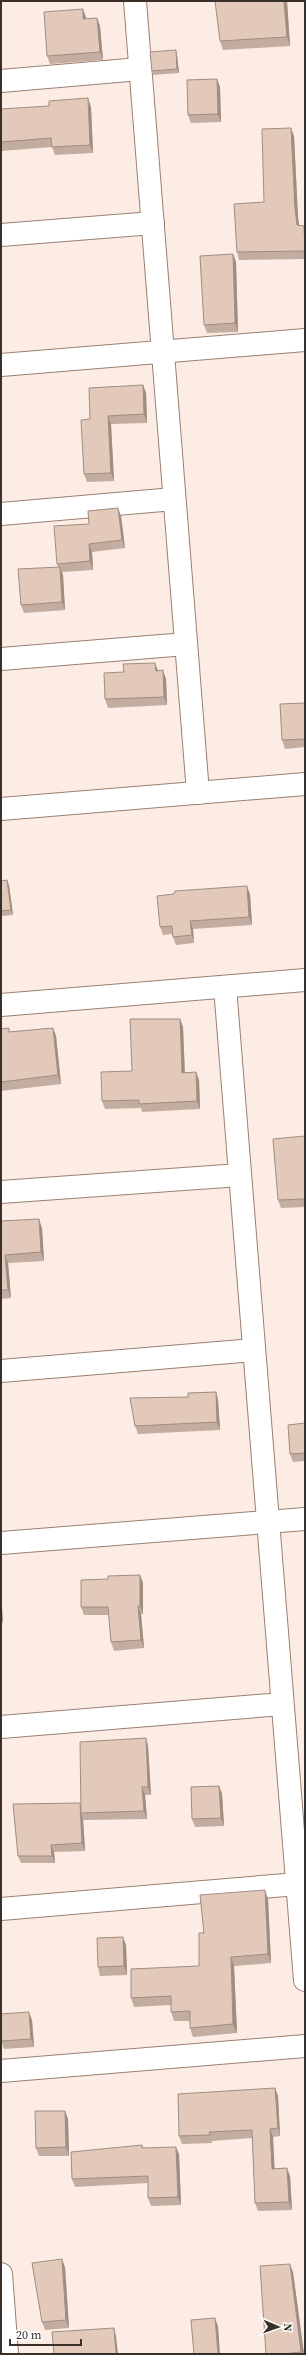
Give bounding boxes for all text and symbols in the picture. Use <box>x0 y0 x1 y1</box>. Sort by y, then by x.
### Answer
north arrow <box>258 2307 298 2347</box>
scale bar <box>10 2321 81 2347</box>
text: N <box>280 2323 295 2332</box>
text: 20 m <box>16 2327 42 2343</box>

